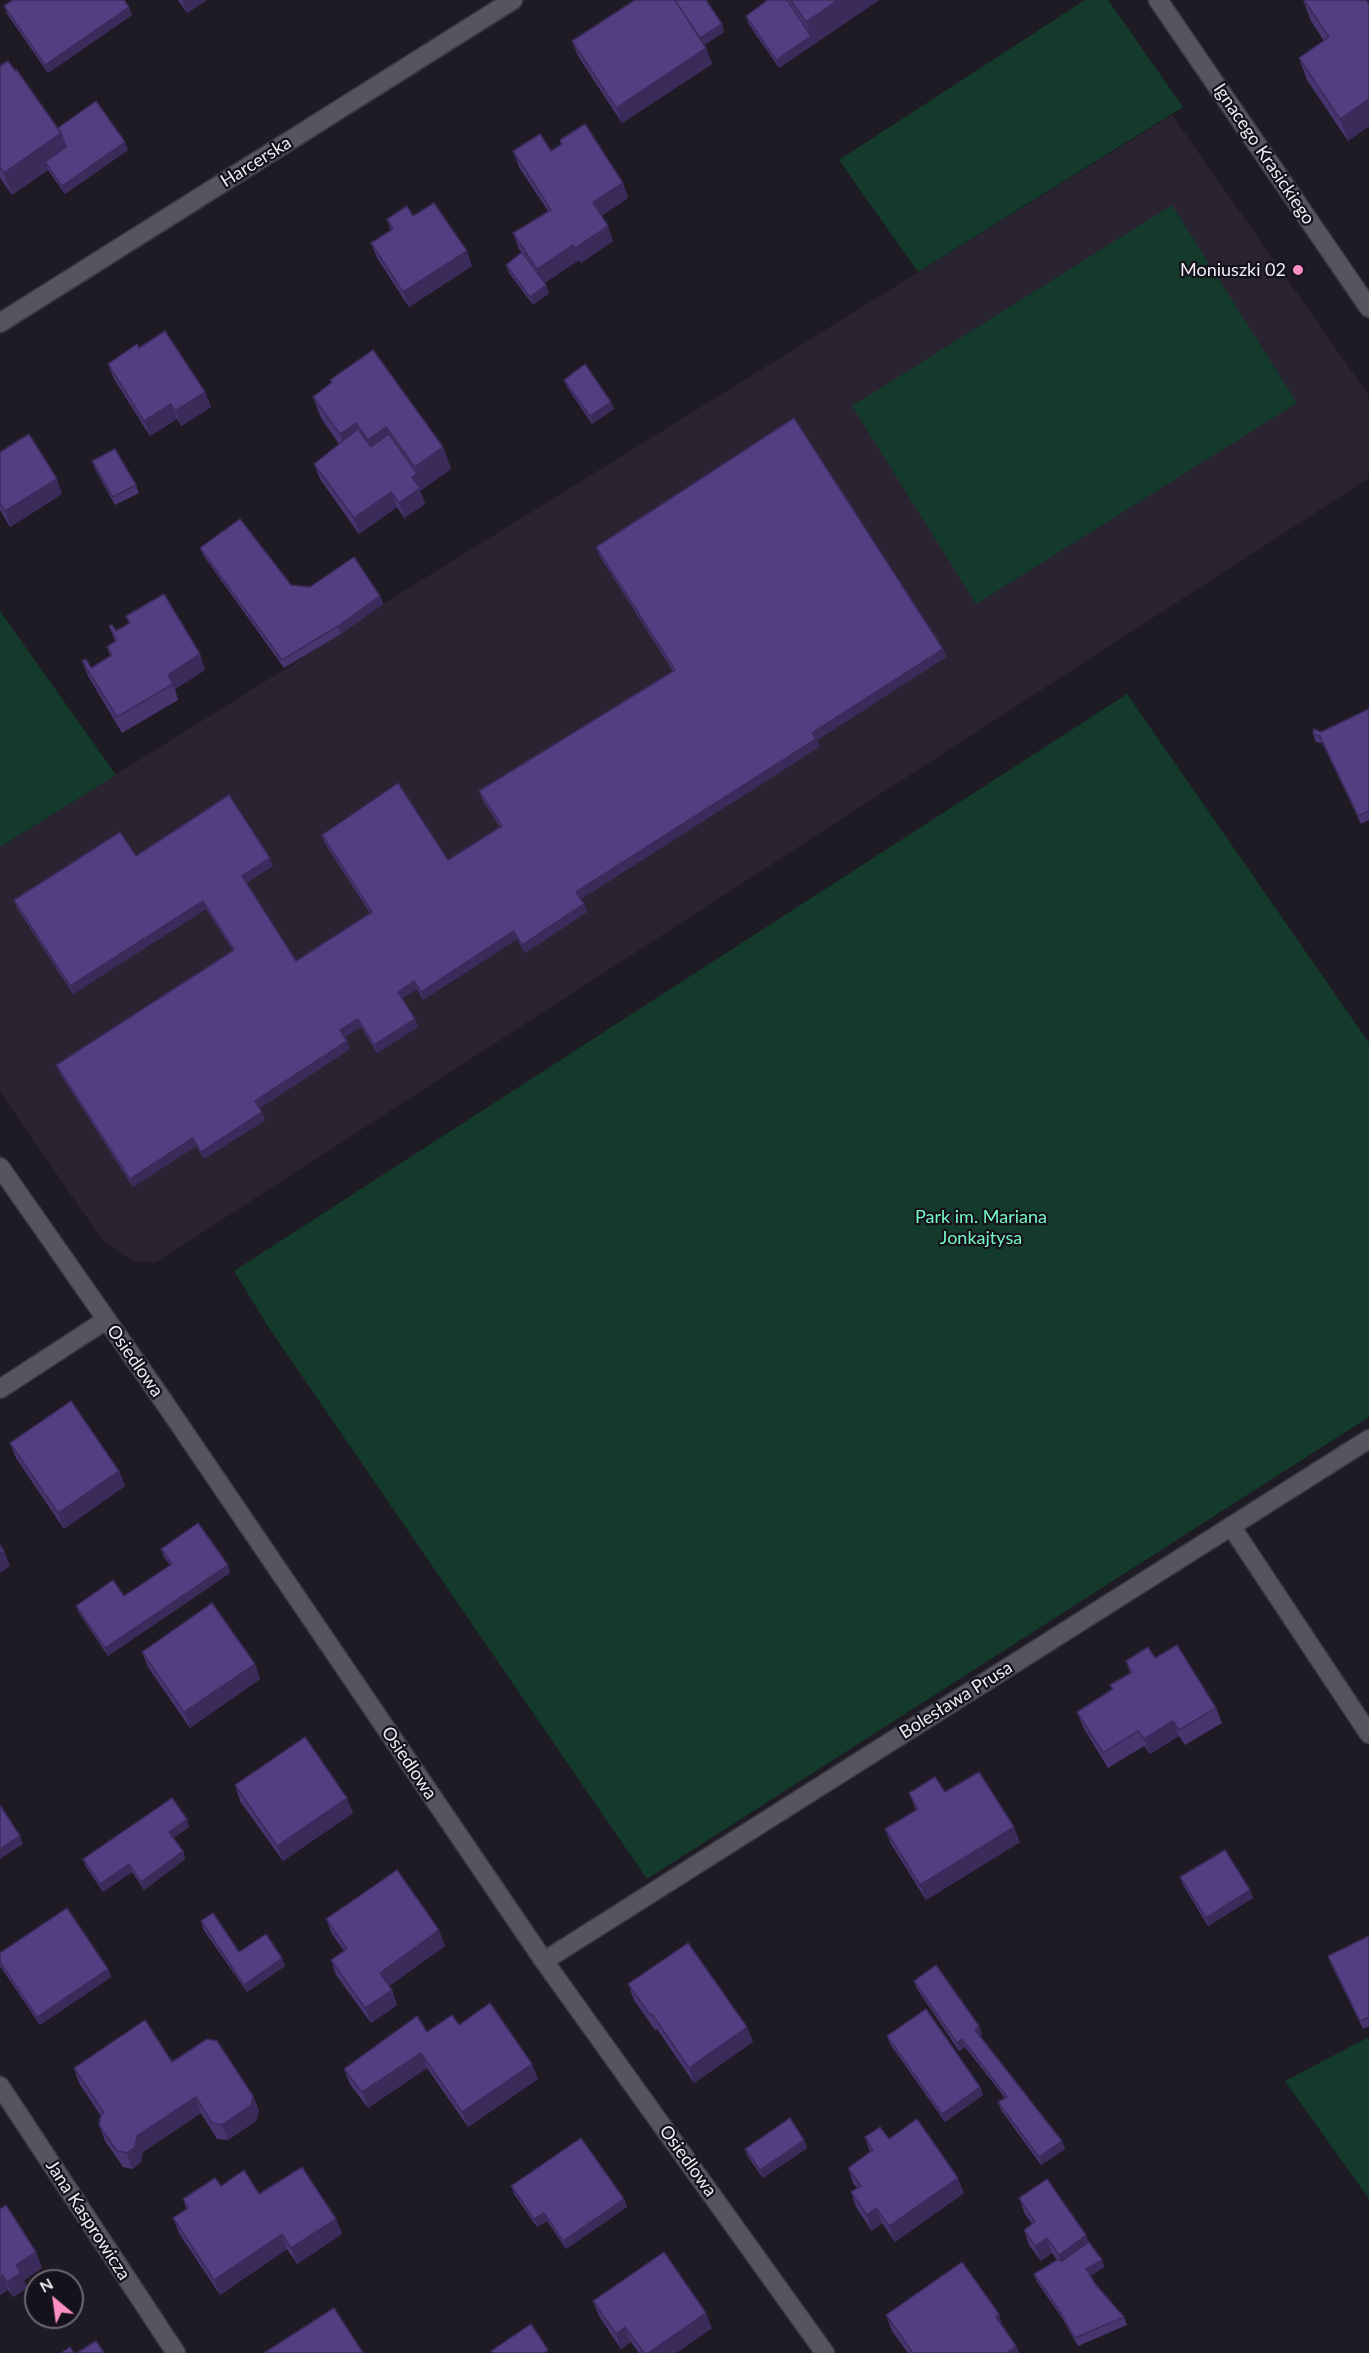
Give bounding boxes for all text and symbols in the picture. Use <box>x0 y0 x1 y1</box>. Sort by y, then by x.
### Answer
street label: Ignacego Krasickiego <box>1209 79 1319 229</box>
street label: Harcerska <box>217 132 295 192</box>
place label: Moniuszki 02 <box>1180 259 1286 281</box>
marker: Moniuszki 02 <box>1291 263 1305 277</box>
park label: Park im. Mariana Jonkajtysa <box>915 1206 1047 1248</box>
street label: Osiedlowa <box>102 1321 168 1401</box>
street label: Bolesława Prusa <box>895 1657 1017 1743</box>
street label: Osiedlowa <box>377 1722 441 1804</box>
street label: Osiedlowa <box>655 2121 721 2201</box>
street label: Jana Kasprowicza <box>41 2156 135 2284</box>
north arrow <box>24 2269 84 2329</box>
text: N <box>36 2273 56 2296</box>

